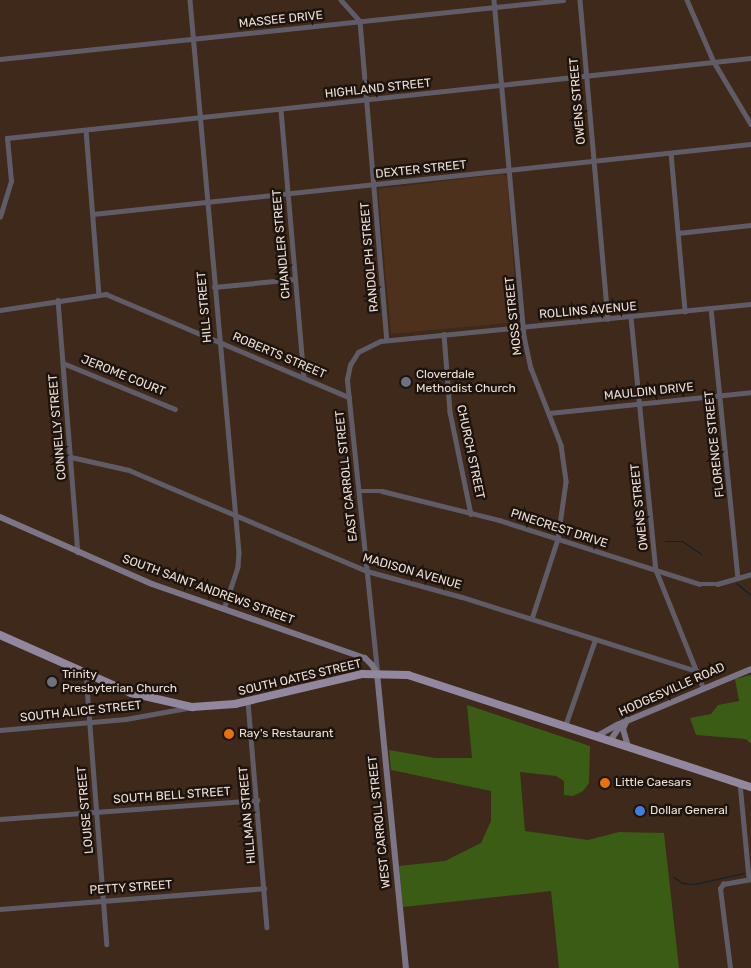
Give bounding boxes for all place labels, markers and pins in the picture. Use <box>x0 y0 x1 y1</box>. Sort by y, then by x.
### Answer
place label: Cloverdale Methodist Church <box>416 368 516 396</box>
marker: Cloverdale Methodist Church <box>400 376 412 388</box>
place label: Trinity Presbyterian Church <box>62 668 177 696</box>
marker: Trinity Presbyterian Church <box>46 676 58 688</box>
place label: Ray's Restaurant <box>239 727 334 741</box>
marker: Ray's Restaurant <box>223 728 235 740</box>
place label: Little Caesars <box>615 776 691 790</box>
marker: Little Caesars <box>599 777 611 789</box>
place label: Dollar General <box>650 804 728 818</box>
marker: Dollar General <box>634 805 646 817</box>

